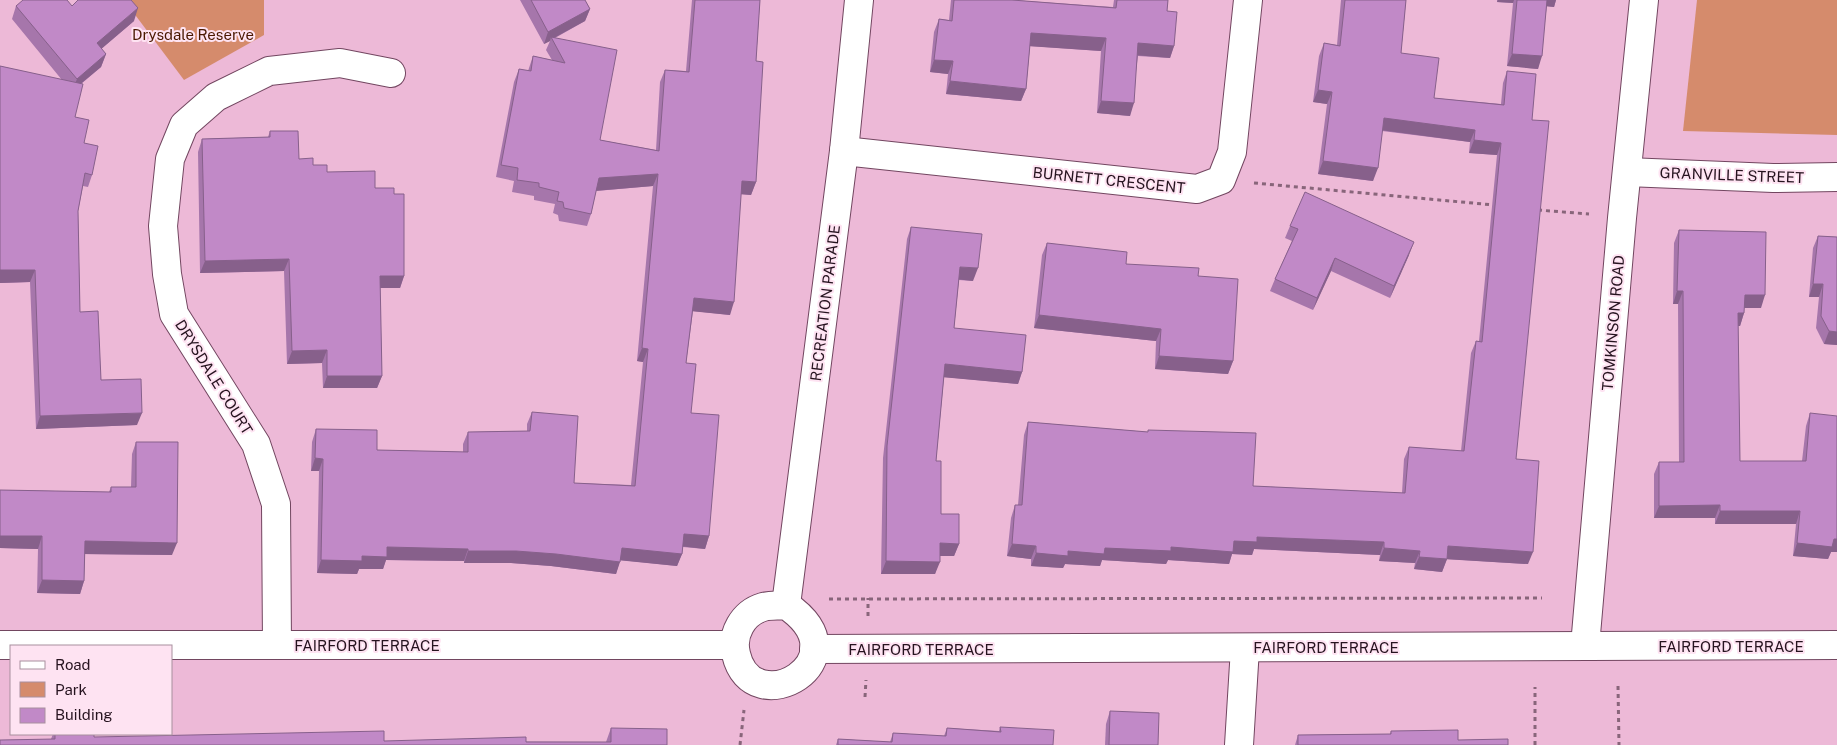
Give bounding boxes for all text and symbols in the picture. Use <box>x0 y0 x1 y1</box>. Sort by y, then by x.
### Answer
park label: Drysdale Reserve <box>132 26 254 43</box>
street label: BURNETT CRESCENT <box>1032 164 1186 196</box>
street label: GRANVILLE STREET <box>1659 164 1805 186</box>
street label: RECREATION PARADE <box>807 224 843 382</box>
street label: TOMKINSON ROAD <box>1599 254 1627 392</box>
street label: DRYSDALE COURT <box>172 317 256 437</box>
street label: FAIRFORD TERRACE <box>294 637 440 654</box>
street label: FAIRFORD TERRACE <box>1658 638 1804 655</box>
street label: FAIRFORD TERRACE <box>1253 639 1399 656</box>
street label: FAIRFORD TERRACE <box>848 641 994 658</box>
legend <box>10 645 172 735</box>
text: Road <box>55 656 91 673</box>
text: Park <box>55 681 87 698</box>
text: Building <box>55 706 113 723</box>

